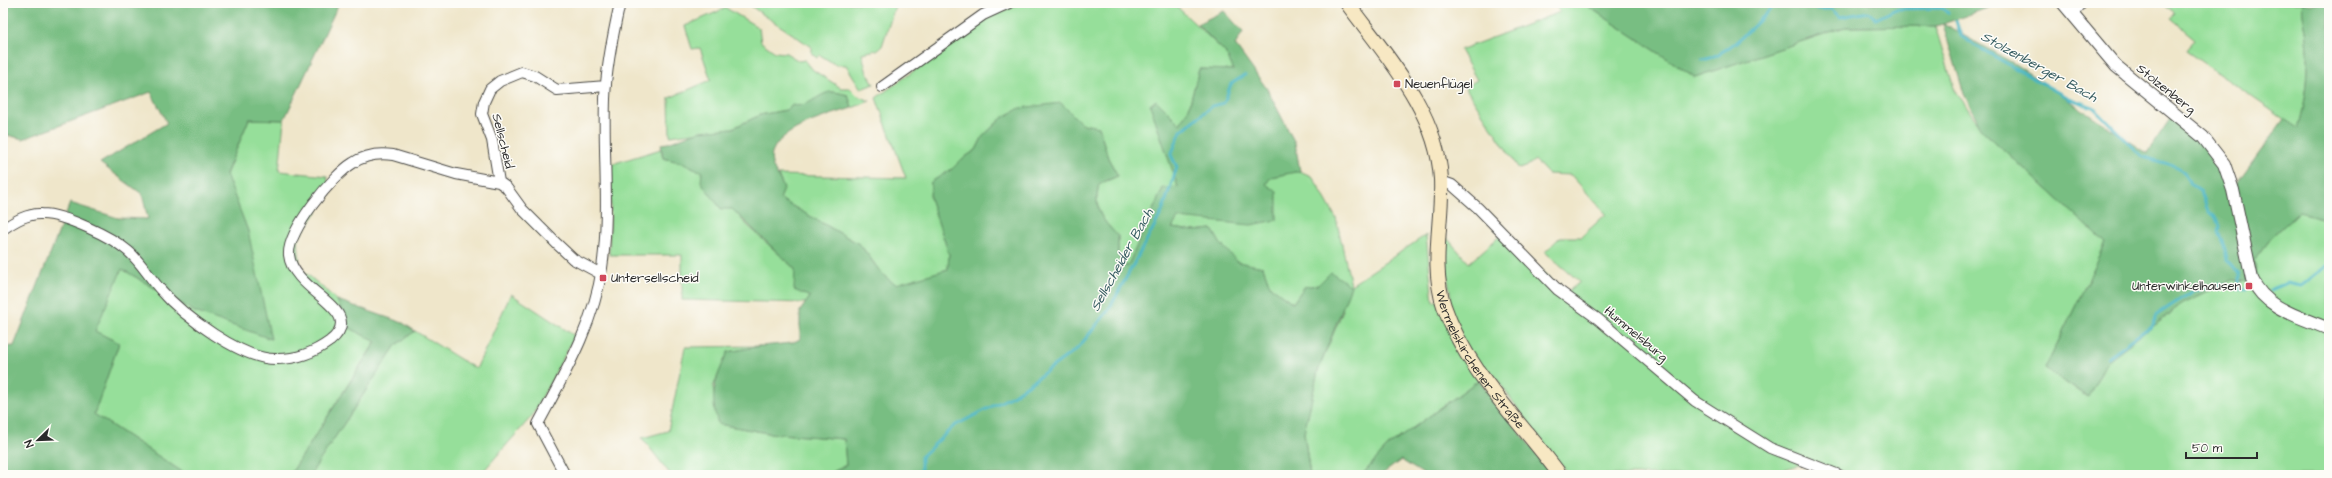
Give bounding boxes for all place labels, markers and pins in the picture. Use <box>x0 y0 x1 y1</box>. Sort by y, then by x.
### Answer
place label: Neuenflügel <box>1405 75 1472 94</box>
marker: Neuenflügel <box>1392 79 1402 89</box>
place label: Untersellscheid <box>611 269 699 287</box>
marker: Untersellscheid <box>598 273 608 283</box>
place label: Unterwinkelhausen <box>2132 277 2241 295</box>
marker: Unterwinkelhausen <box>2244 281 2254 291</box>

